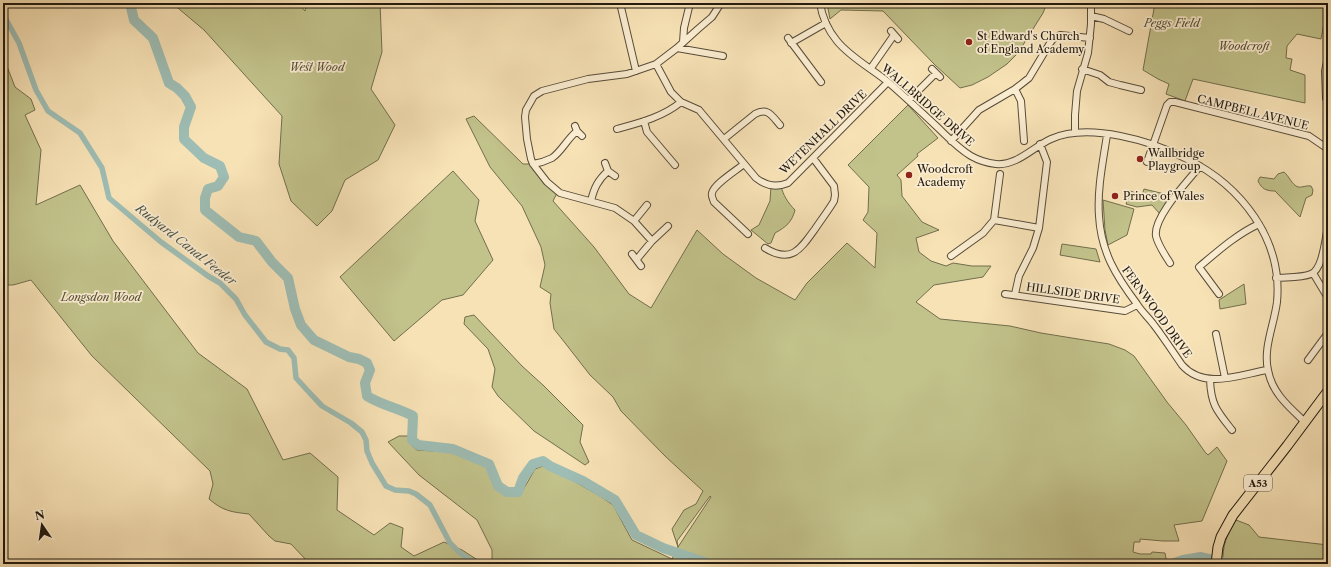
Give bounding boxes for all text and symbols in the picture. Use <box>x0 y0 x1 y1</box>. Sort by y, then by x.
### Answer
park label: Peggs Field <box>1143 16 1201 30</box>
place label: St Edward's Church of England Academy <box>977 29 1085 56</box>
marker: St Edward's Church of England Academy <box>964 37 974 47</box>
park label: Woodcroft <box>1218 39 1271 53</box>
park label: West Wood <box>290 60 346 74</box>
street label: WALLBRIDGE DRIVE <box>878 60 978 149</box>
street label: WETENHALL DRIVE <box>776 87 870 178</box>
street label: CAMPBELL AVENUE <box>1196 91 1311 133</box>
place label: Wallbridge Playgroup <box>1147 146 1205 173</box>
marker: Wallbridge Playgroup <box>1135 154 1145 164</box>
place label: Woodcroft Academy <box>916 162 973 189</box>
marker: Woodcroft Academy <box>904 170 914 180</box>
place label: Prince of Wales <box>1123 189 1204 203</box>
marker: Prince of Wales <box>1110 191 1120 201</box>
water label: Rudyard Canal Feeder <box>132 200 241 289</box>
street label: FERNWOOD DRIVE <box>1119 263 1195 361</box>
street label: HILLSIDE DRIVE <box>1025 279 1121 307</box>
park label: Longsdon Wood <box>60 290 143 304</box>
road number: A53 <box>1244 475 1272 491</box>
north arrow <box>22 505 62 545</box>
text: N <box>34 507 46 523</box>

